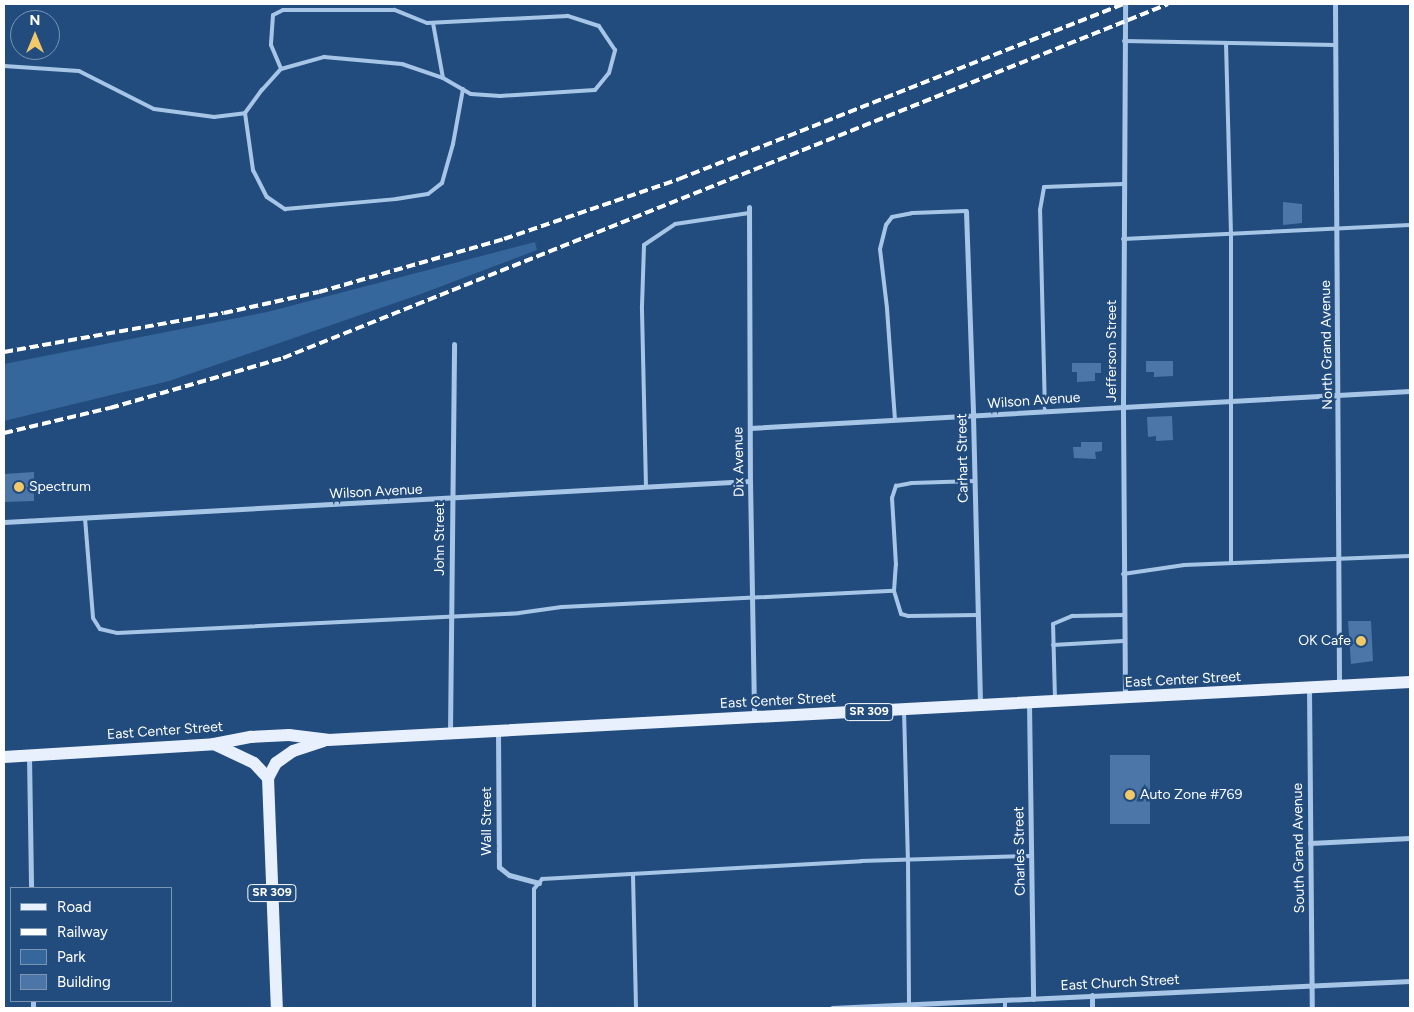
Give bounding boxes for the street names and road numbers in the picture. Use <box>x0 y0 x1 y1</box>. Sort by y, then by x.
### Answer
street label: North Grand Avenue <box>1317 280 1337 410</box>
street label: Jefferson Street <box>1104 300 1120 402</box>
street label: Wilson Avenue <box>987 389 1081 413</box>
street label: Carhart Street <box>954 413 972 503</box>
street label: Dix Avenue <box>730 427 748 497</box>
street label: Wilson Avenue <box>329 481 423 503</box>
street label: John Street <box>432 502 448 576</box>
street label: East Center Street <box>1124 669 1242 691</box>
street label: East Center Street <box>719 690 837 712</box>
road number: SR 309 <box>844 702 894 722</box>
street label: East Center Street <box>106 719 224 743</box>
street label: South Grand Avenue <box>1289 783 1309 913</box>
street label: Wall Street <box>479 787 495 855</box>
street label: Charles Street <box>1011 806 1029 896</box>
road number: SR 309 <box>247 884 297 902</box>
street label: East Church Street <box>1060 971 1180 995</box>

